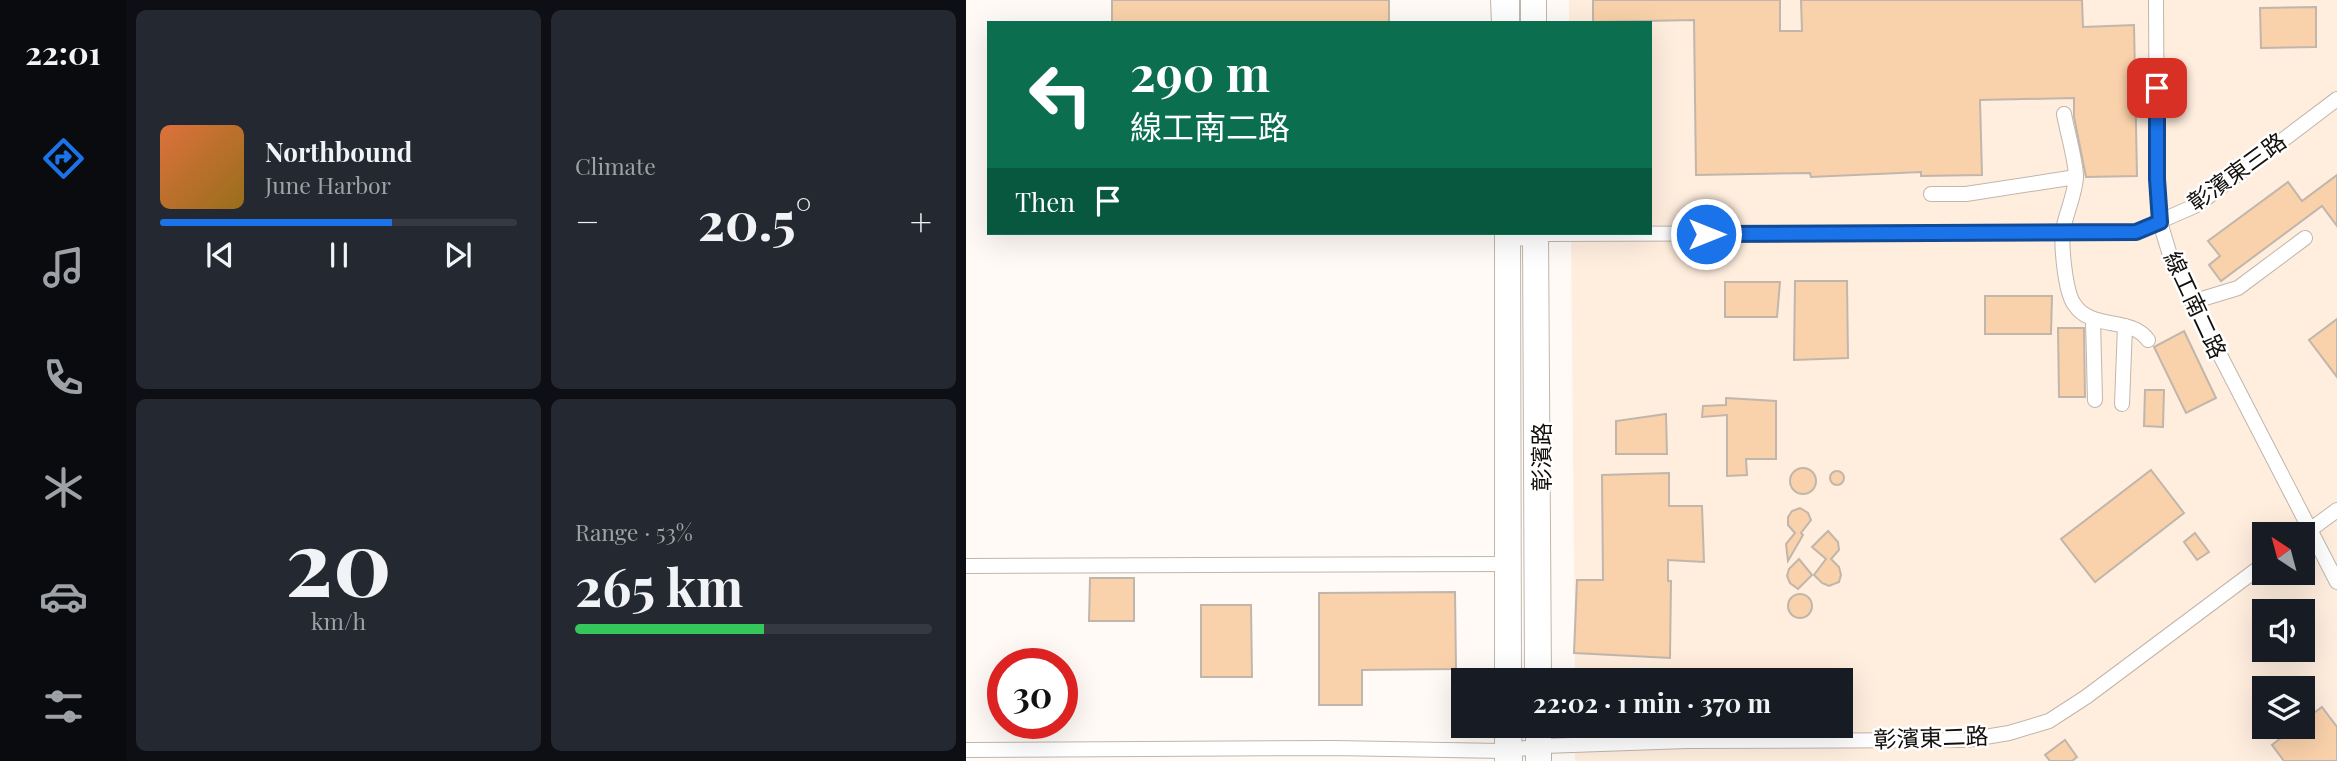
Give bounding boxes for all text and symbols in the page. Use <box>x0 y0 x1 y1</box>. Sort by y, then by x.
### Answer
text: 22:01 <box>25 30 101 73</box>
text: 290 m <box>1130 39 1270 104</box>
icon: left <box>1015 49 1106 140</box>
pin <box>2127 58 2187 118</box>
icon: arrive <box>2138 69 2176 107</box>
text: 線工南二路 <box>1130 104 1290 147</box>
street label: 彰濱東三路 <box>2180 124 2292 217</box>
icon: directions <box>39 134 88 183</box>
text: Northbound <box>265 134 412 169</box>
text: Climate <box>575 150 656 181</box>
text: June Harbor <box>265 169 391 200</box>
icon: arrive <box>1089 182 1127 220</box>
text: Then <box>1015 184 1075 219</box>
text: 20.5° <box>698 185 812 254</box>
text: − <box>575 195 600 246</box>
text: + <box>910 195 932 246</box>
position arrow <box>1669 197 1743 271</box>
icon: previous <box>201 236 239 274</box>
icon: pause <box>320 236 358 274</box>
icon: next <box>439 236 477 274</box>
icon: music <box>39 243 88 292</box>
street label: 線工南二路 <box>2158 246 2235 363</box>
icon: phone <box>39 353 88 402</box>
street label: 彰濱路 <box>1525 423 1556 492</box>
icon: climate <box>39 463 88 512</box>
text: 20 <box>285 499 392 620</box>
text: Range · 53% <box>575 516 693 547</box>
north arrow <box>2252 522 2315 584</box>
map controls <box>2252 522 2315 739</box>
text: 265 km <box>575 551 743 620</box>
icon: car <box>39 572 88 621</box>
button: sound <box>2252 599 2315 662</box>
text: km/h <box>311 605 366 636</box>
speed limit sign: 30 <box>987 648 1078 739</box>
button: layers <box>2252 676 2315 739</box>
icon: filters <box>39 682 88 731</box>
text: 22:02 · 1 min · 370 m <box>1533 685 1771 720</box>
street label: 彰濱東二路 <box>1873 719 1989 754</box>

